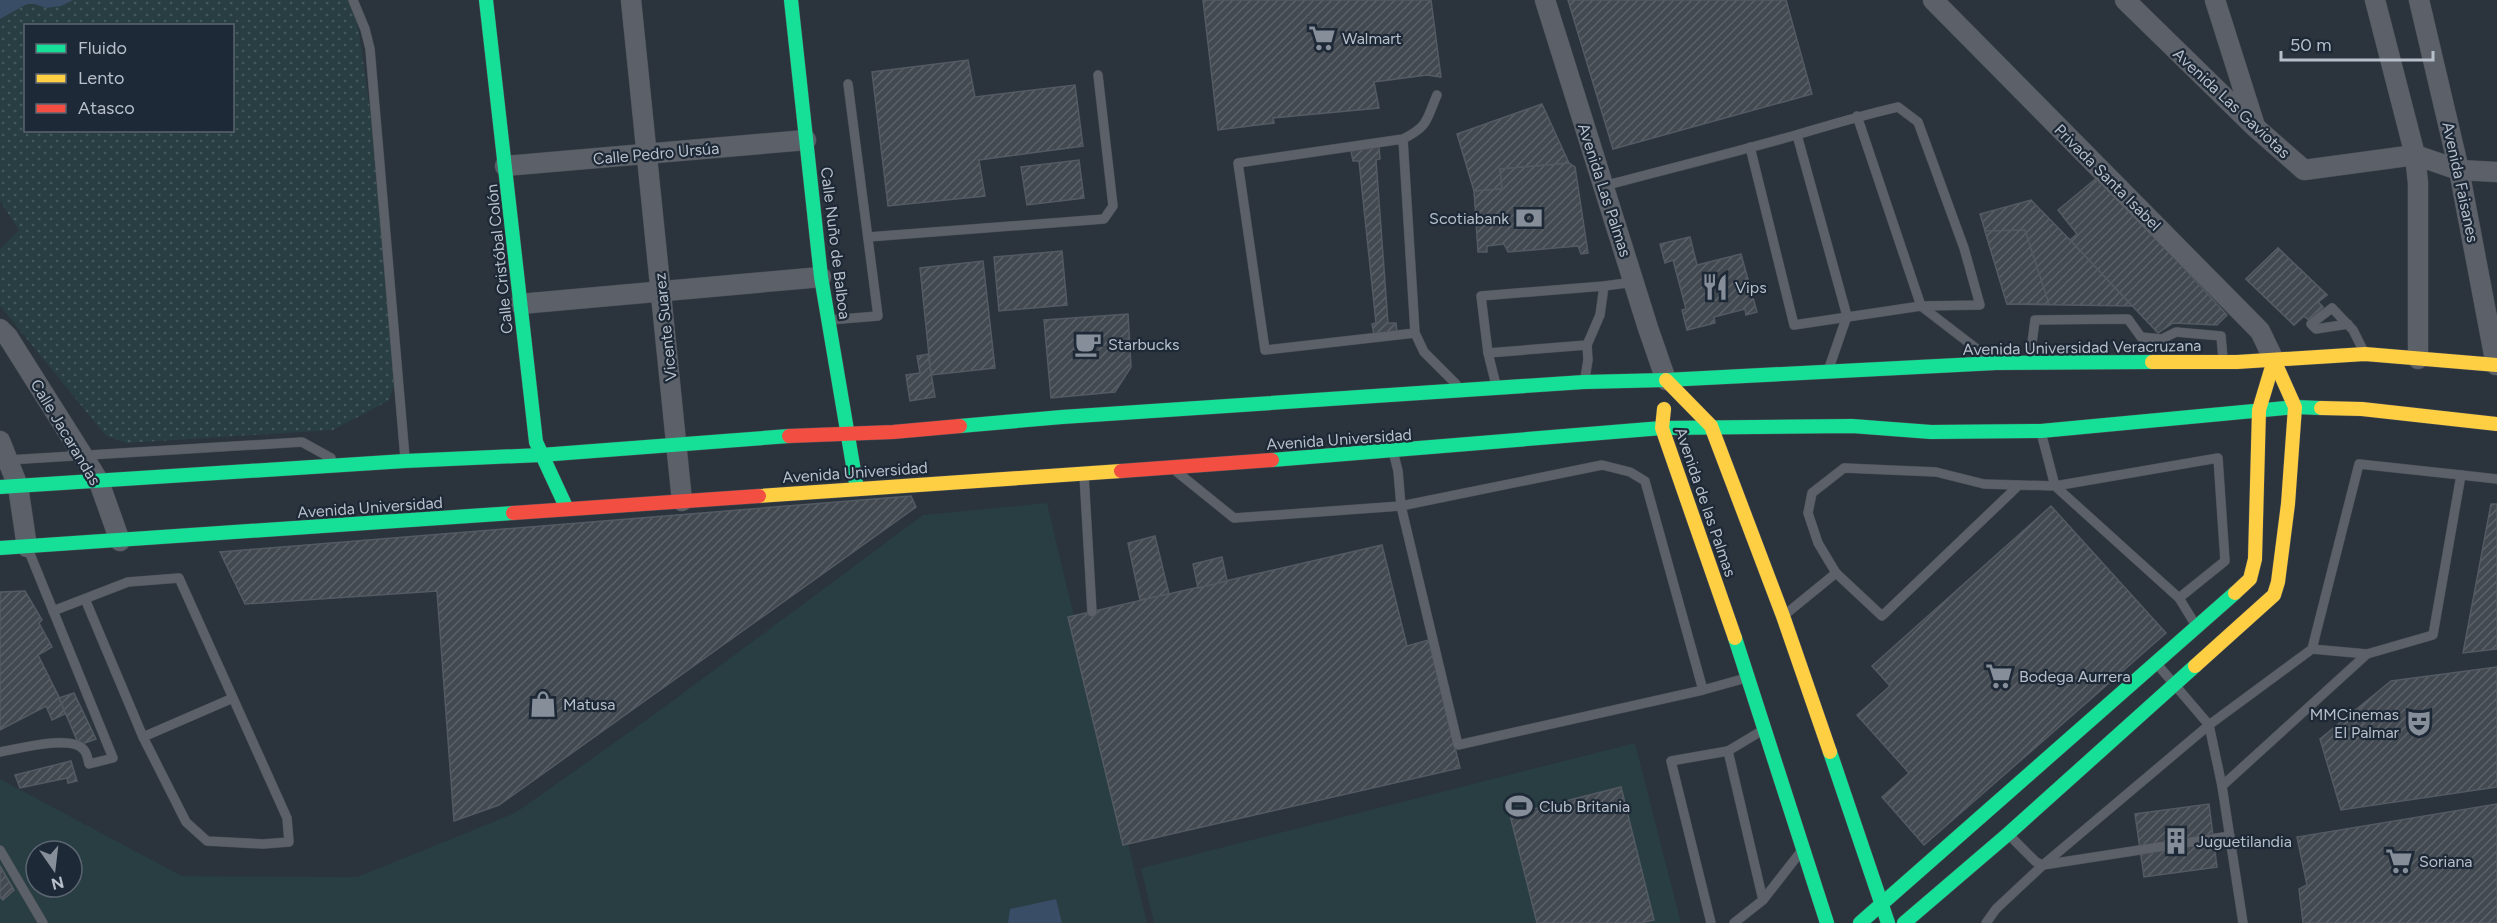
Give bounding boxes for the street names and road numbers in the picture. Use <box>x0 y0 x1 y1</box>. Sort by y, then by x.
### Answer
street label: Avenida Las Gaviotas <box>2169 44 2294 162</box>
street label: Privada Santa Isabel <box>2050 120 2165 235</box>
street label: Avenida Faisanes <box>2438 120 2483 244</box>
street label: Avenida Las Palmas <box>1574 121 1635 259</box>
street label: Calle Pedro Ursúa <box>592 139 720 168</box>
street label: Calle Nuño de Balboa <box>817 166 854 320</box>
street label: Calle Cristóbal Colón <box>482 183 517 335</box>
street label: Vicente Suarez <box>650 272 681 382</box>
street label: Avenida Universidad Veracruzana <box>1962 336 2202 359</box>
street label: Calle Jacarandas <box>26 376 105 489</box>
street label: Avenida Universidad <box>1266 425 1412 454</box>
street label: Avenida de las Palmas <box>1671 425 1740 579</box>
street label: Avenida Universidad <box>782 458 928 487</box>
street label: Avenida Universidad <box>297 493 443 522</box>

